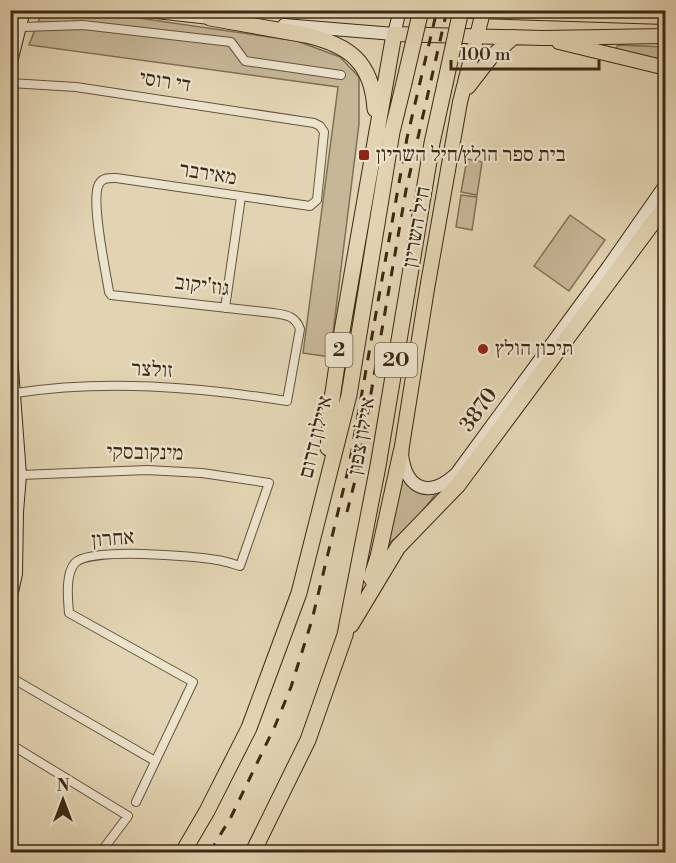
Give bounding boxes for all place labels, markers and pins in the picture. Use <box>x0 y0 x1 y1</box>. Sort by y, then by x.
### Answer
place label: בית ספר הולץ/חיל השריון <box>376 142 566 168</box>
marker: בית ספר הולץ/חיל השריון <box>357 148 371 162</box>
place label: תיכון הולץ <box>495 336 573 362</box>
marker: תיכון הולץ <box>476 342 490 356</box>

